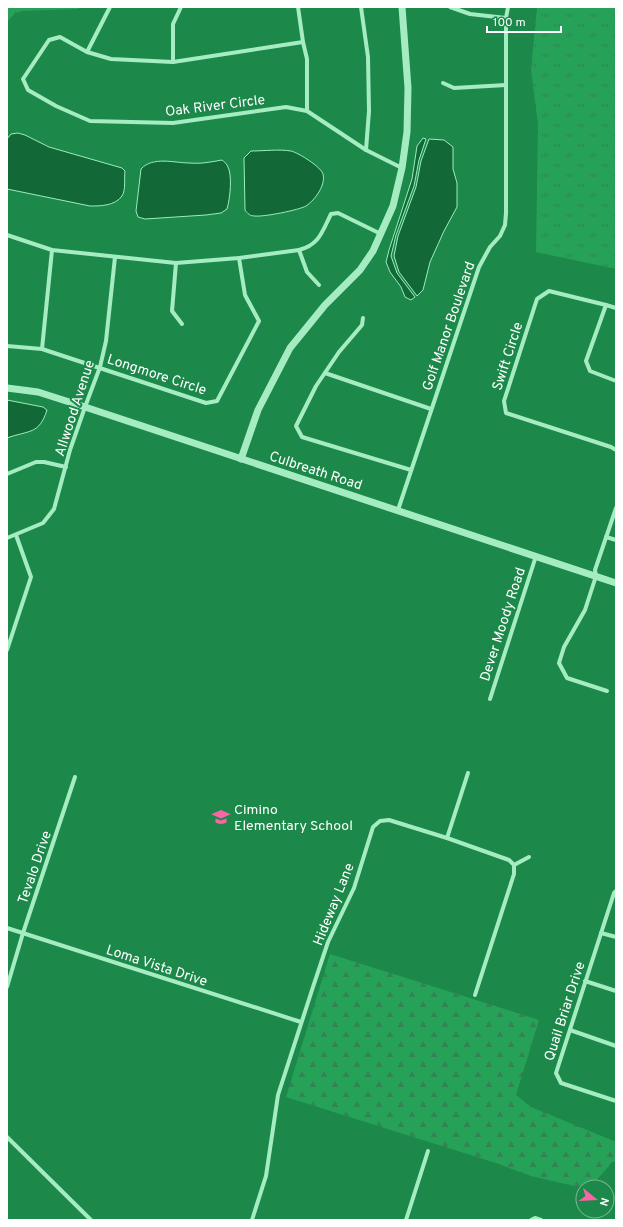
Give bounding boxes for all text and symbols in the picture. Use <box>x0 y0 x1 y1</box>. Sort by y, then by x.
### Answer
scale bar <box>487 8 561 34</box>
text: 100 m <box>493 15 526 31</box>
street label: Oak River Circle <box>164 92 266 121</box>
street label: Golf Manor Boulevard <box>419 260 479 393</box>
street label: Swift Circle <box>489 320 527 393</box>
street label: Longmore Circle <box>105 351 208 399</box>
street label: Allwood Avenue <box>52 358 99 459</box>
street label: Culbreath Road <box>267 448 364 494</box>
street label: Dever Moody Road <box>477 565 530 683</box>
place label: Cimino Elementary School <box>234 802 353 835</box>
school or university icon: Cimino Elementary School <box>211 807 231 827</box>
street label: Tevalo Drive <box>15 829 56 906</box>
street label: Hideway Lane <box>310 861 359 948</box>
street label: Loma Vista Drive <box>104 942 209 991</box>
street label: Quail Briar Drive <box>541 960 590 1063</box>
north arrow <box>575 1179 615 1219</box>
text: N <box>596 1196 611 1208</box>

